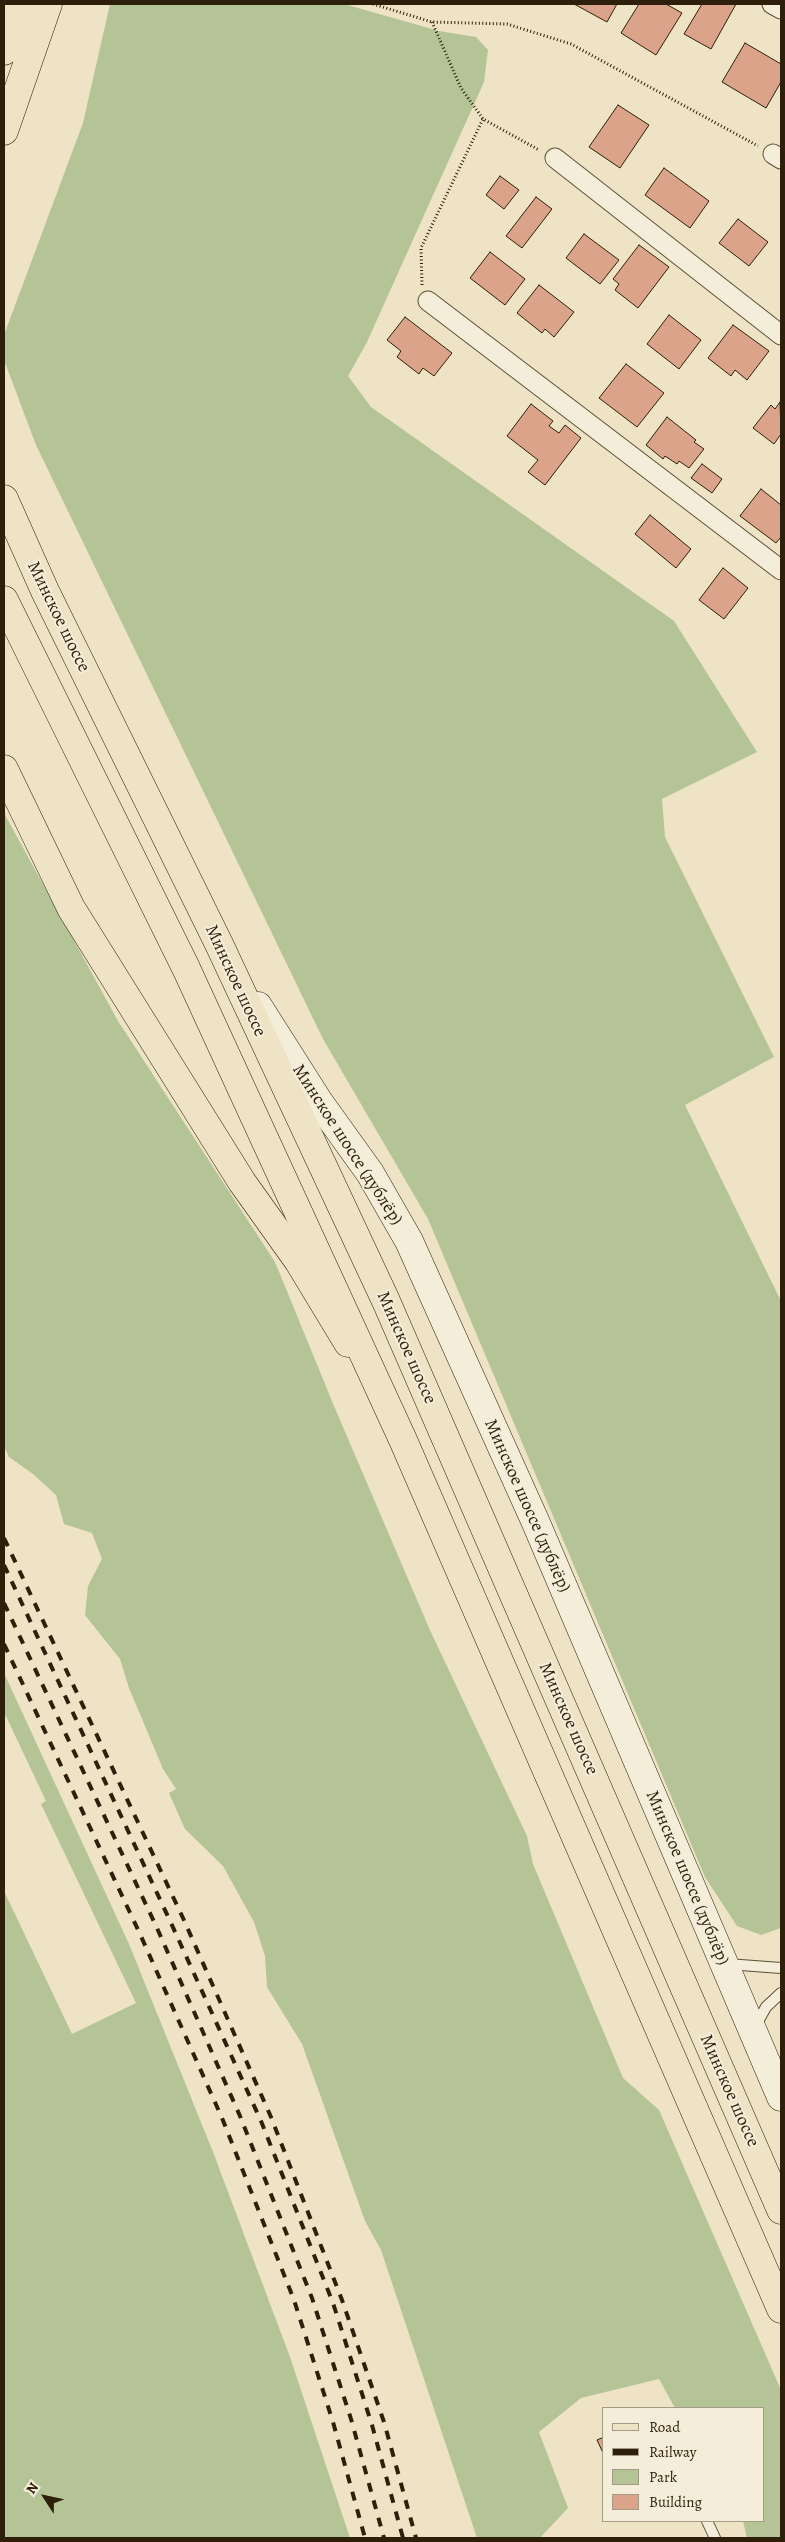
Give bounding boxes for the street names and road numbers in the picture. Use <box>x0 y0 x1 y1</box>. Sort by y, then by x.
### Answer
street label: Минское шоссе <box>22 558 94 676</box>
street label: Минское шоссе <box>200 922 270 1040</box>
street label: Минское шоссе (дублёр) <box>287 1061 407 1229</box>
street label: Минское шоссе <box>372 1288 440 1408</box>
street label: Минское шоссе (дублёр) <box>479 1416 575 1596</box>
street label: Минское шоссе <box>534 1659 602 1779</box>
street label: Минское шоссе (дублёр) <box>640 1788 734 1968</box>
street label: Минское шоссе <box>695 2031 763 2151</box>

